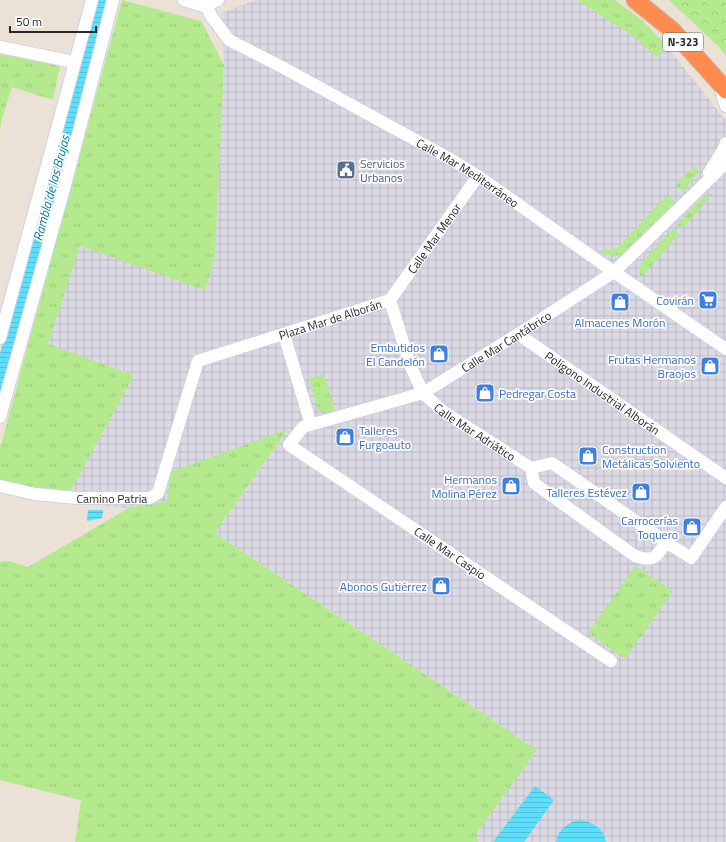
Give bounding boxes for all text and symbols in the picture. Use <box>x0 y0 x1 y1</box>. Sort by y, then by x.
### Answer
scale bar <box>10 8 96 34</box>
text: 50 m <box>16 12 42 31</box>
road number: N-323 <box>663 33 703 51</box>
water label: Rambla de las Brujas <box>27 132 75 243</box>
street label: Calle Mar Mediterráneo <box>413 133 523 212</box>
place label: Servicios Urbanos <box>360 154 405 187</box>
public building icon: Servicios Urbanos <box>335 159 357 181</box>
street label: Calle Mar Menor <box>402 199 466 277</box>
supermarket icon: Covirán <box>697 289 719 311</box>
shop icon: Almacenes Morón <box>609 291 631 313</box>
place label: Covirán <box>656 291 694 310</box>
street label: Plaza Mar de Alborán <box>276 294 384 344</box>
street label: Calle Mar Cantábrico <box>457 306 555 377</box>
place label: Almacenes Morón <box>574 313 666 332</box>
place label: Embutidos El Candelón <box>366 338 425 371</box>
shop icon: Embutidos El Candelón <box>428 343 450 365</box>
street label: Polígono Industrial Alborán <box>541 346 664 439</box>
place label: Frutas Hermanos Braojos <box>608 350 696 383</box>
shop icon: Frutas Hermanos Braojos <box>699 355 721 377</box>
shop icon: Pedregar Costa <box>474 382 496 404</box>
place label: Pedregar Costa <box>499 384 576 403</box>
street label: Calle Mar Adriático <box>430 398 520 465</box>
place label: Talleres Furgoauto <box>359 421 411 454</box>
shop icon: Talleres Furgoauto <box>334 426 356 448</box>
place label: Construction Metálicas Solviento <box>602 440 700 473</box>
shop icon: Construction Metálicas Solviento <box>577 445 599 467</box>
place label: Hermanos Molina Pérez <box>431 470 497 503</box>
shop icon: Hermanos Molina Pérez <box>500 475 522 497</box>
shop icon: Talleres Estévez <box>630 481 652 503</box>
place label: Talleres Estévez <box>546 483 627 502</box>
street label: Camino Patria <box>77 489 147 508</box>
place label: Carrocerías Toquero <box>621 511 678 544</box>
shop icon: Carrocerías Toquero <box>681 516 703 538</box>
street label: Calle Mar Caspio <box>410 522 490 584</box>
shop icon: Abonos Gutiérrez <box>430 575 452 597</box>
place label: Abonos Gutiérrez <box>340 577 427 596</box>

